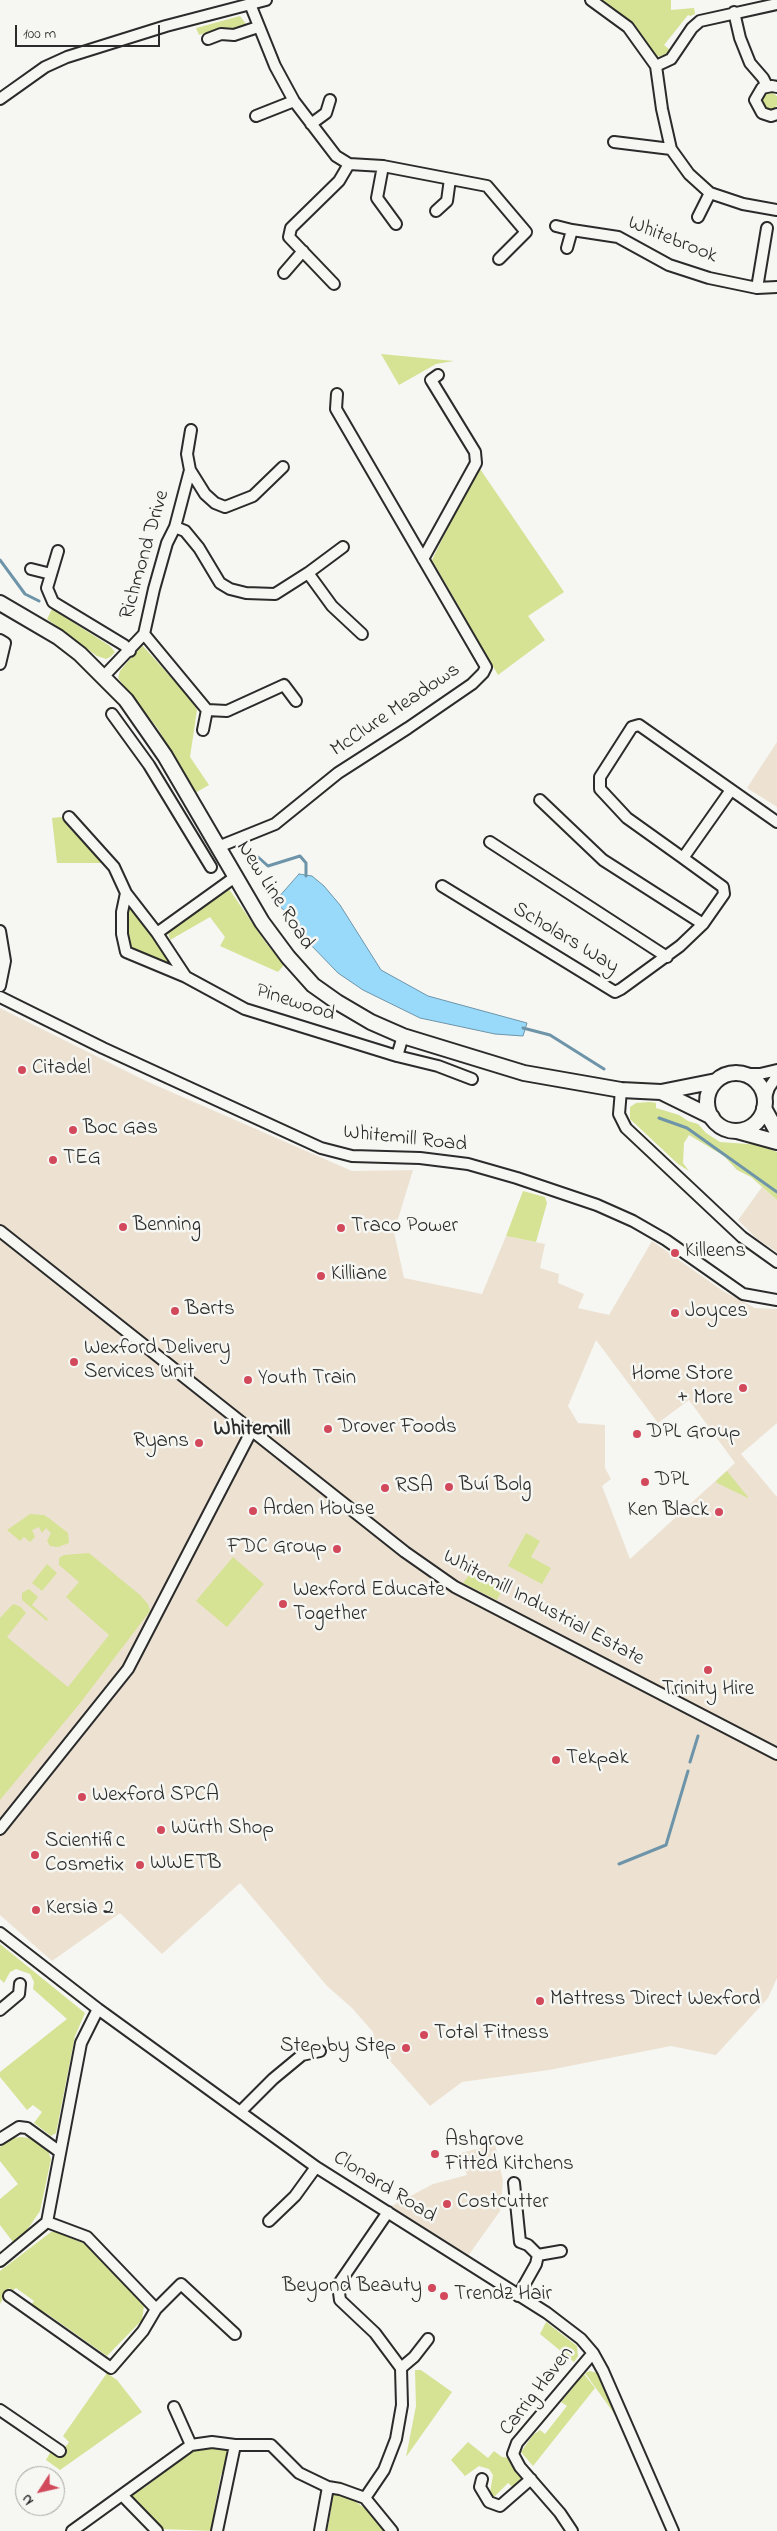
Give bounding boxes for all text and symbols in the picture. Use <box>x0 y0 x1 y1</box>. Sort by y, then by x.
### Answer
scale bar <box>18 15 162 47</box>
text: 100 m <box>23 23 56 45</box>
street label: Whitebrook <box>623 212 721 270</box>
street label: Richmond Drive <box>116 488 176 622</box>
street label: McClure Meadows <box>326 658 466 764</box>
street label: New Line Road <box>229 837 319 955</box>
street label: Scholars Way <box>507 897 623 981</box>
street label: Pinewood <box>252 979 338 1029</box>
place label: Citadel <box>32 1057 90 1083</box>
marker: Citadel <box>16 1064 28 1076</box>
place label: Boc Gas <box>83 1117 158 1143</box>
street label: Whitemill Road <box>342 1121 468 1159</box>
marker: Boc Gas <box>67 1124 79 1136</box>
place label: TEG <box>63 1147 101 1173</box>
marker: TEG <box>47 1154 59 1166</box>
place label: Benning <box>133 1214 201 1240</box>
place label: Traco Power <box>351 1215 458 1241</box>
marker: Benning <box>117 1221 129 1233</box>
marker: Traco Power <box>335 1222 347 1234</box>
place label: Killeens <box>685 1240 746 1266</box>
marker: Killeens <box>669 1247 681 1259</box>
place label: Killiane <box>331 1263 387 1289</box>
marker: Killiane <box>315 1270 327 1282</box>
place label: Barts <box>185 1298 235 1324</box>
place label: Joyces <box>685 1300 748 1326</box>
marker: Barts <box>169 1305 181 1317</box>
marker: Joyces <box>669 1307 681 1319</box>
place label: Wexford Delivery Services Unit <box>84 1337 231 1387</box>
marker: Wexford Delivery Services Unit <box>68 1356 80 1368</box>
place label: Home Store + More <box>632 1363 733 1413</box>
place label: Youth Train <box>258 1367 356 1393</box>
marker: Youth Train <box>242 1374 254 1386</box>
marker: Home Store + More <box>737 1382 749 1394</box>
place label: Drover Foods <box>338 1416 457 1442</box>
district label: Whitemill <box>213 1417 291 1443</box>
place label: DPL Group <box>647 1421 740 1447</box>
marker: Drover Foods <box>322 1423 334 1435</box>
marker: DPL Group <box>631 1428 643 1440</box>
place label: Ryans <box>133 1430 189 1456</box>
marker: Ryans <box>193 1437 205 1449</box>
place label: DPL <box>655 1469 689 1495</box>
place label: Buí Bolg <box>459 1474 532 1500</box>
place label: RSA <box>395 1475 433 1501</box>
marker: DPL <box>639 1476 651 1488</box>
marker: Buí Bolg <box>443 1481 455 1493</box>
marker: RSA <box>379 1482 391 1494</box>
place label: Arden House <box>263 1498 374 1524</box>
place label: Ken Black <box>628 1499 709 1525</box>
marker: Arden House <box>247 1505 259 1517</box>
marker: Ken Black <box>713 1506 725 1518</box>
place label: FDC Group <box>227 1536 327 1562</box>
marker: FDC Group <box>331 1543 343 1555</box>
street label: Whitemill Industrial Estate <box>438 1545 648 1673</box>
place label: Wexford Educate Together <box>293 1579 445 1629</box>
marker: Wexford Educate Together <box>277 1598 289 1610</box>
marker: Trinity Hire <box>702 1664 714 1676</box>
place label: Trinity Hire <box>662 1678 754 1704</box>
place label: Tekpak <box>566 1747 629 1773</box>
marker: Tekpak <box>550 1754 562 1766</box>
place label: Wexford SPCA <box>92 1784 219 1810</box>
marker: Wexford SPCA <box>76 1791 88 1803</box>
place label: Würth Shop <box>171 1817 274 1843</box>
marker: Würth Shop <box>155 1824 167 1836</box>
place label: Scientific Cosmetix <box>45 1830 125 1880</box>
marker: Scientific Cosmetix <box>29 1849 41 1861</box>
place label: WWETB <box>150 1852 221 1878</box>
marker: WWETB <box>134 1859 146 1871</box>
place label: Kersia 2 <box>46 1897 114 1923</box>
marker: Kersia 2 <box>30 1904 42 1916</box>
place label: Mattress Direct Wexford <box>550 1988 760 2014</box>
marker: Mattress Direct Wexford <box>534 1995 546 2007</box>
place label: Total Fitness <box>434 2022 549 2048</box>
marker: Total Fitness <box>418 2029 430 2041</box>
place label: Step by Step <box>280 2035 396 2061</box>
marker: Step by Step <box>400 2042 412 2054</box>
place label: Ashgrove Fitted Kitchens <box>445 2129 574 2179</box>
street label: Clonard Road <box>328 2146 440 2230</box>
marker: Ashgrove Fitted Kitchens <box>429 2148 441 2160</box>
place label: Costcutter <box>457 2191 548 2217</box>
marker: Costcutter <box>441 2198 453 2210</box>
place label: Beyond Beauty <box>282 2275 422 2301</box>
marker: Beyond Beauty <box>426 2282 438 2294</box>
place label: Trendz Hair <box>454 2283 552 2309</box>
marker: Trendz Hair <box>438 2290 450 2302</box>
street label: Carrig Haven <box>495 2342 581 2442</box>
north arrow <box>15 2466 65 2516</box>
text: N <box>17 2489 39 2509</box>

